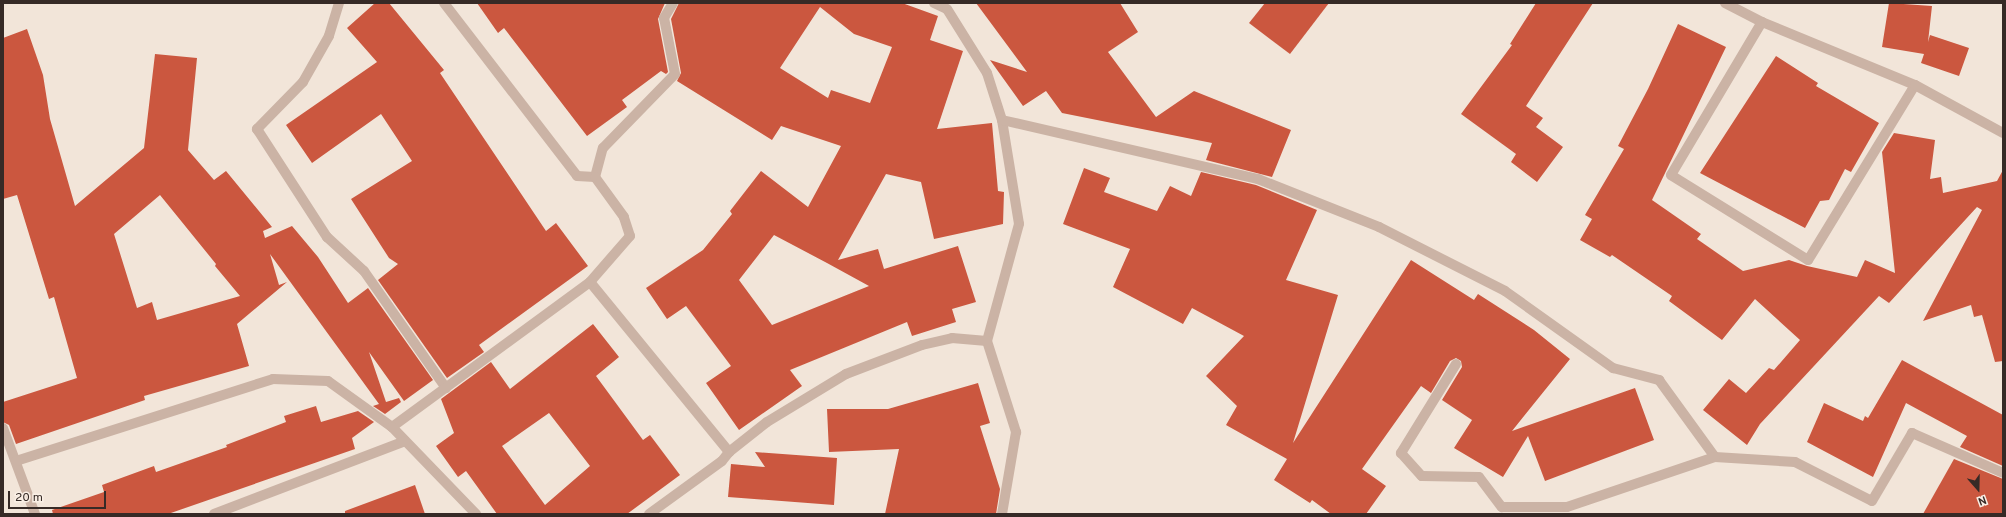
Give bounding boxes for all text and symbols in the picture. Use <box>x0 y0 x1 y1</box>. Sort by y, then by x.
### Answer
north arrow <box>1958 469 1998 509</box>
scale bar <box>10 483 108 509</box>
text: 20 m <box>15 490 43 506</box>
text: N <box>1976 492 1988 508</box>

